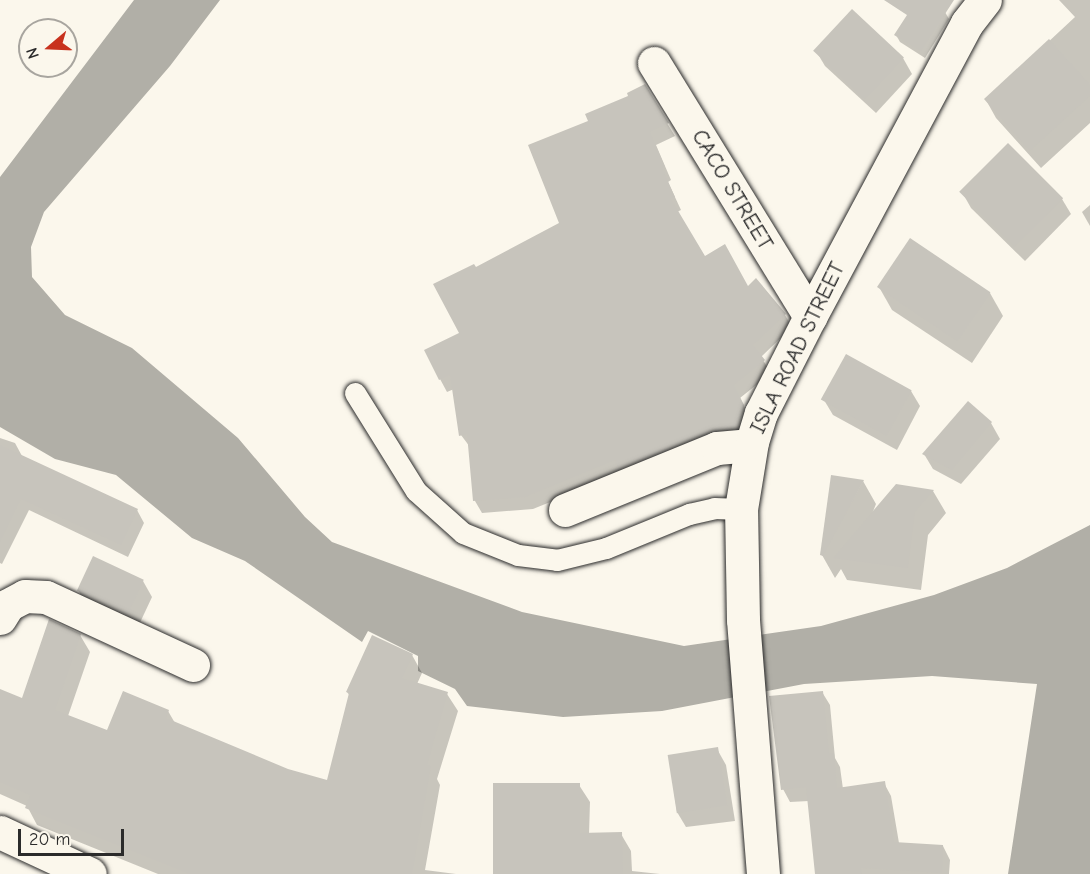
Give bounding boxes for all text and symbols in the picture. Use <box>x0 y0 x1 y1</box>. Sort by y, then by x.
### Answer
north arrow <box>18 18 78 78</box>
text: N <box>23 45 43 61</box>
street label: CACO STREET <box>686 125 778 255</box>
street label: ISLA ROAD STREET <box>745 258 851 438</box>
scale bar <box>21 817 128 855</box>
text: 20 m <box>29 829 70 850</box>

